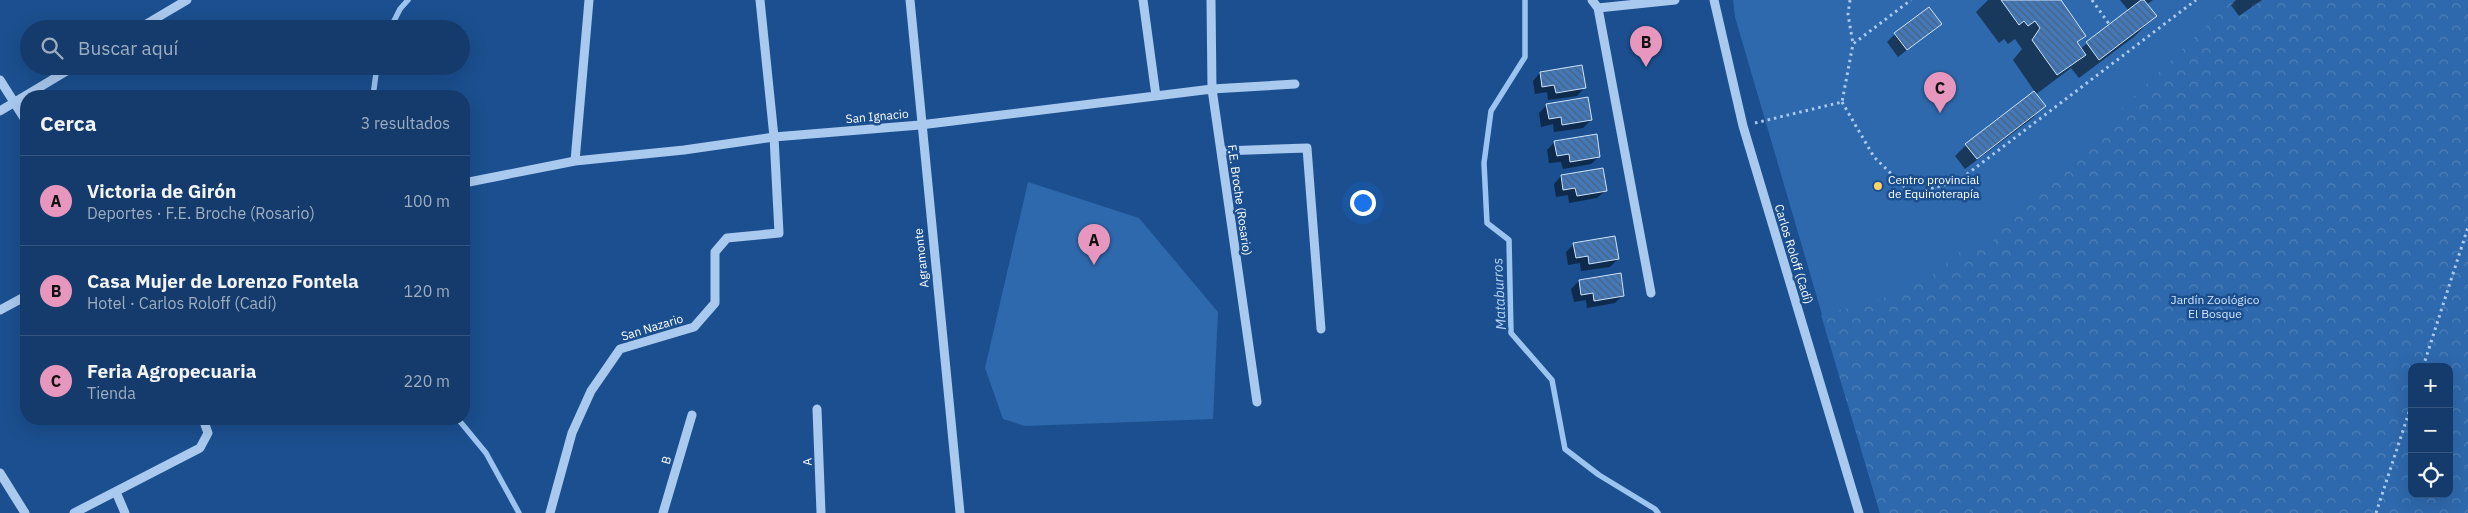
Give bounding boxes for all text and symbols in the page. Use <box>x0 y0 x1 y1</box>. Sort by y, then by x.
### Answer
search box <box>20 20 470 75</box>
pin: B <box>1630 26 1662 67</box>
icon: search <box>38 34 66 62</box>
text: Buscar aquí <box>78 36 178 60</box>
pin: C <box>1924 72 1956 113</box>
street label: San Ignacio <box>845 106 909 126</box>
text: Cerca <box>40 109 97 137</box>
text: 3 resultados <box>361 113 450 133</box>
street label: F.E. Broche (Rosario) <box>1225 144 1255 256</box>
place label: Centro provincial de Equinoterapía <box>1888 172 1980 201</box>
text: Victoria de Girón <box>87 179 236 203</box>
marker: Centro provincial de Equinoterapía <box>1872 180 1884 192</box>
your location <box>1350 190 1376 216</box>
text: A <box>51 191 61 211</box>
text: 100 m <box>403 191 450 211</box>
street label: Carlos Roloff (Cadí) <box>1772 202 1816 306</box>
text: Deportes · F.E. Broche (Rosario) <box>87 203 315 223</box>
pin: A <box>1078 224 1110 265</box>
street label: Agramonte <box>910 227 932 288</box>
water label: Mataburros <box>1488 257 1510 330</box>
text: Casa Mujer de Lorenzo Fontela <box>87 269 359 293</box>
text: B <box>51 281 61 301</box>
text: 120 m <box>403 281 450 301</box>
park label: Jardín Zoológico El Bosque <box>2171 292 2260 321</box>
text: Hotel · Carlos Roloff (Cadí) <box>87 293 277 313</box>
street label: San Nazario <box>619 310 685 344</box>
text: Feria Agropecuaria <box>87 359 257 383</box>
map controls <box>2408 363 2453 498</box>
button: + <box>2408 363 2453 408</box>
text: C <box>51 371 61 391</box>
text: 220 m <box>403 371 450 391</box>
text: Tienda <box>87 383 136 403</box>
button: − <box>2408 408 2453 453</box>
button: locate <box>2408 453 2453 498</box>
street label: B <box>658 454 674 466</box>
street label: A <box>799 457 815 466</box>

